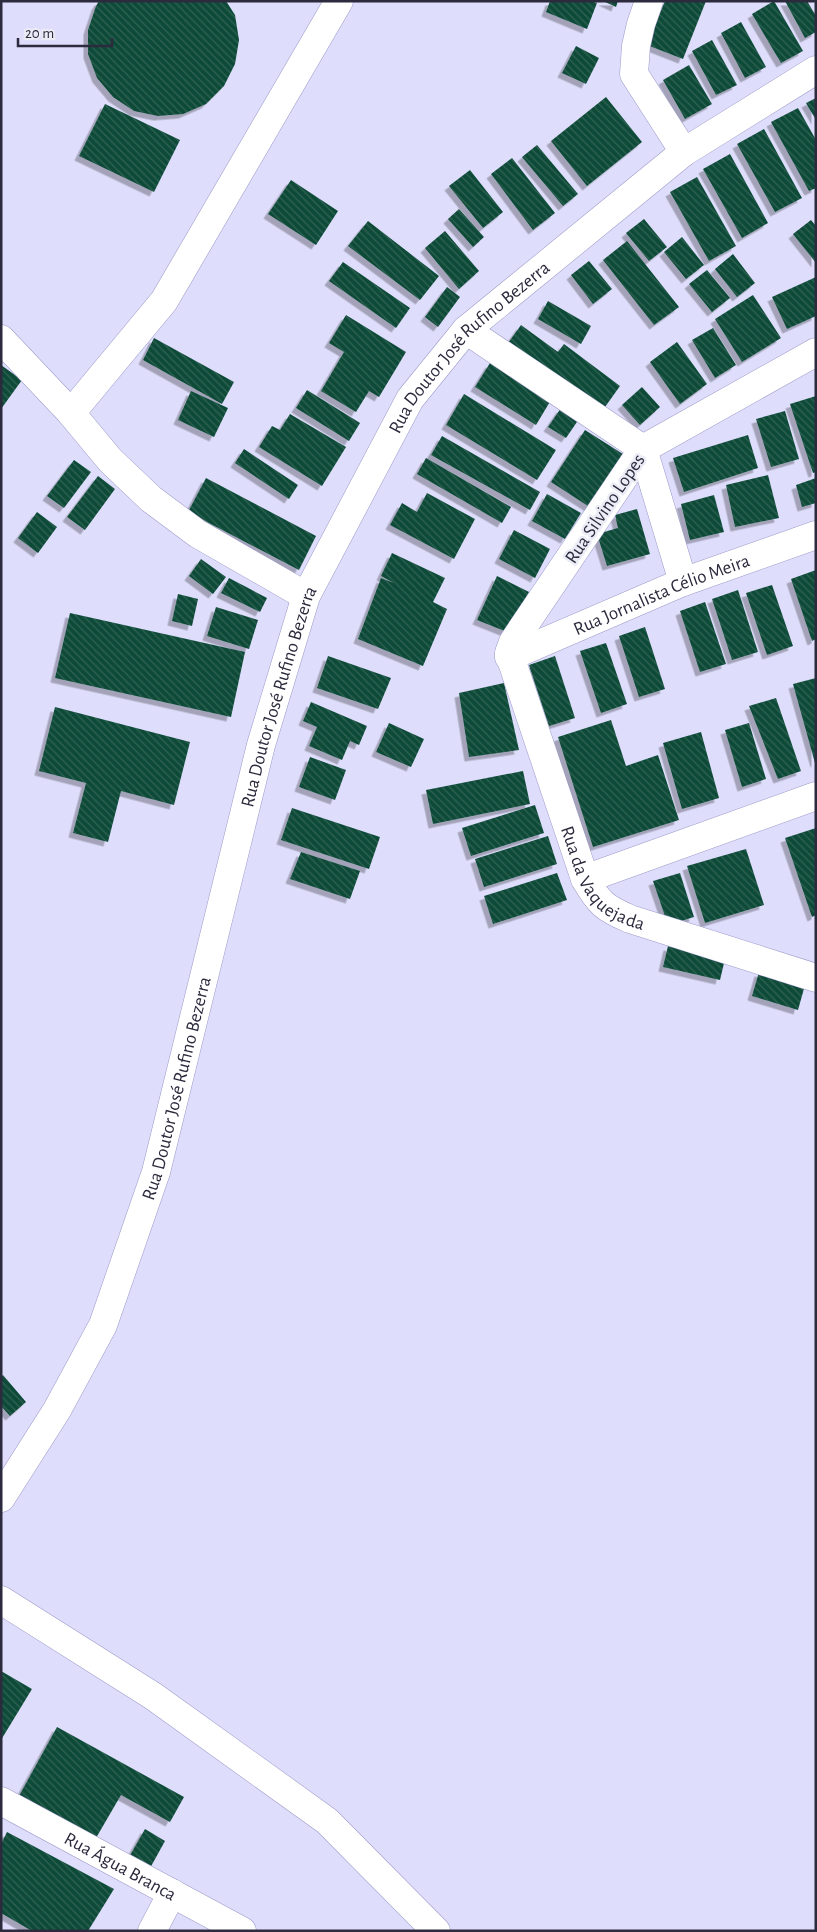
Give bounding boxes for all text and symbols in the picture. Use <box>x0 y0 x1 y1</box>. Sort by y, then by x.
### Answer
scale bar <box>18 15 111 47</box>
text: 20 m <box>25 26 54 41</box>
street label: Rua Doutor José Rufino Bezerra <box>386 258 554 437</box>
street label: Rua Silvino Lopes <box>562 451 649 567</box>
street label: Rua Jornalista Célio Meira <box>571 551 753 639</box>
street label: Rua Doutor José Rufino Bezerra <box>238 583 321 809</box>
street label: Rua da Vaquejada <box>557 824 647 934</box>
street label: Rua Doutor José Rufino Bezerra <box>139 975 215 1203</box>
street label: Rua Água Branca <box>61 1829 179 1905</box>

